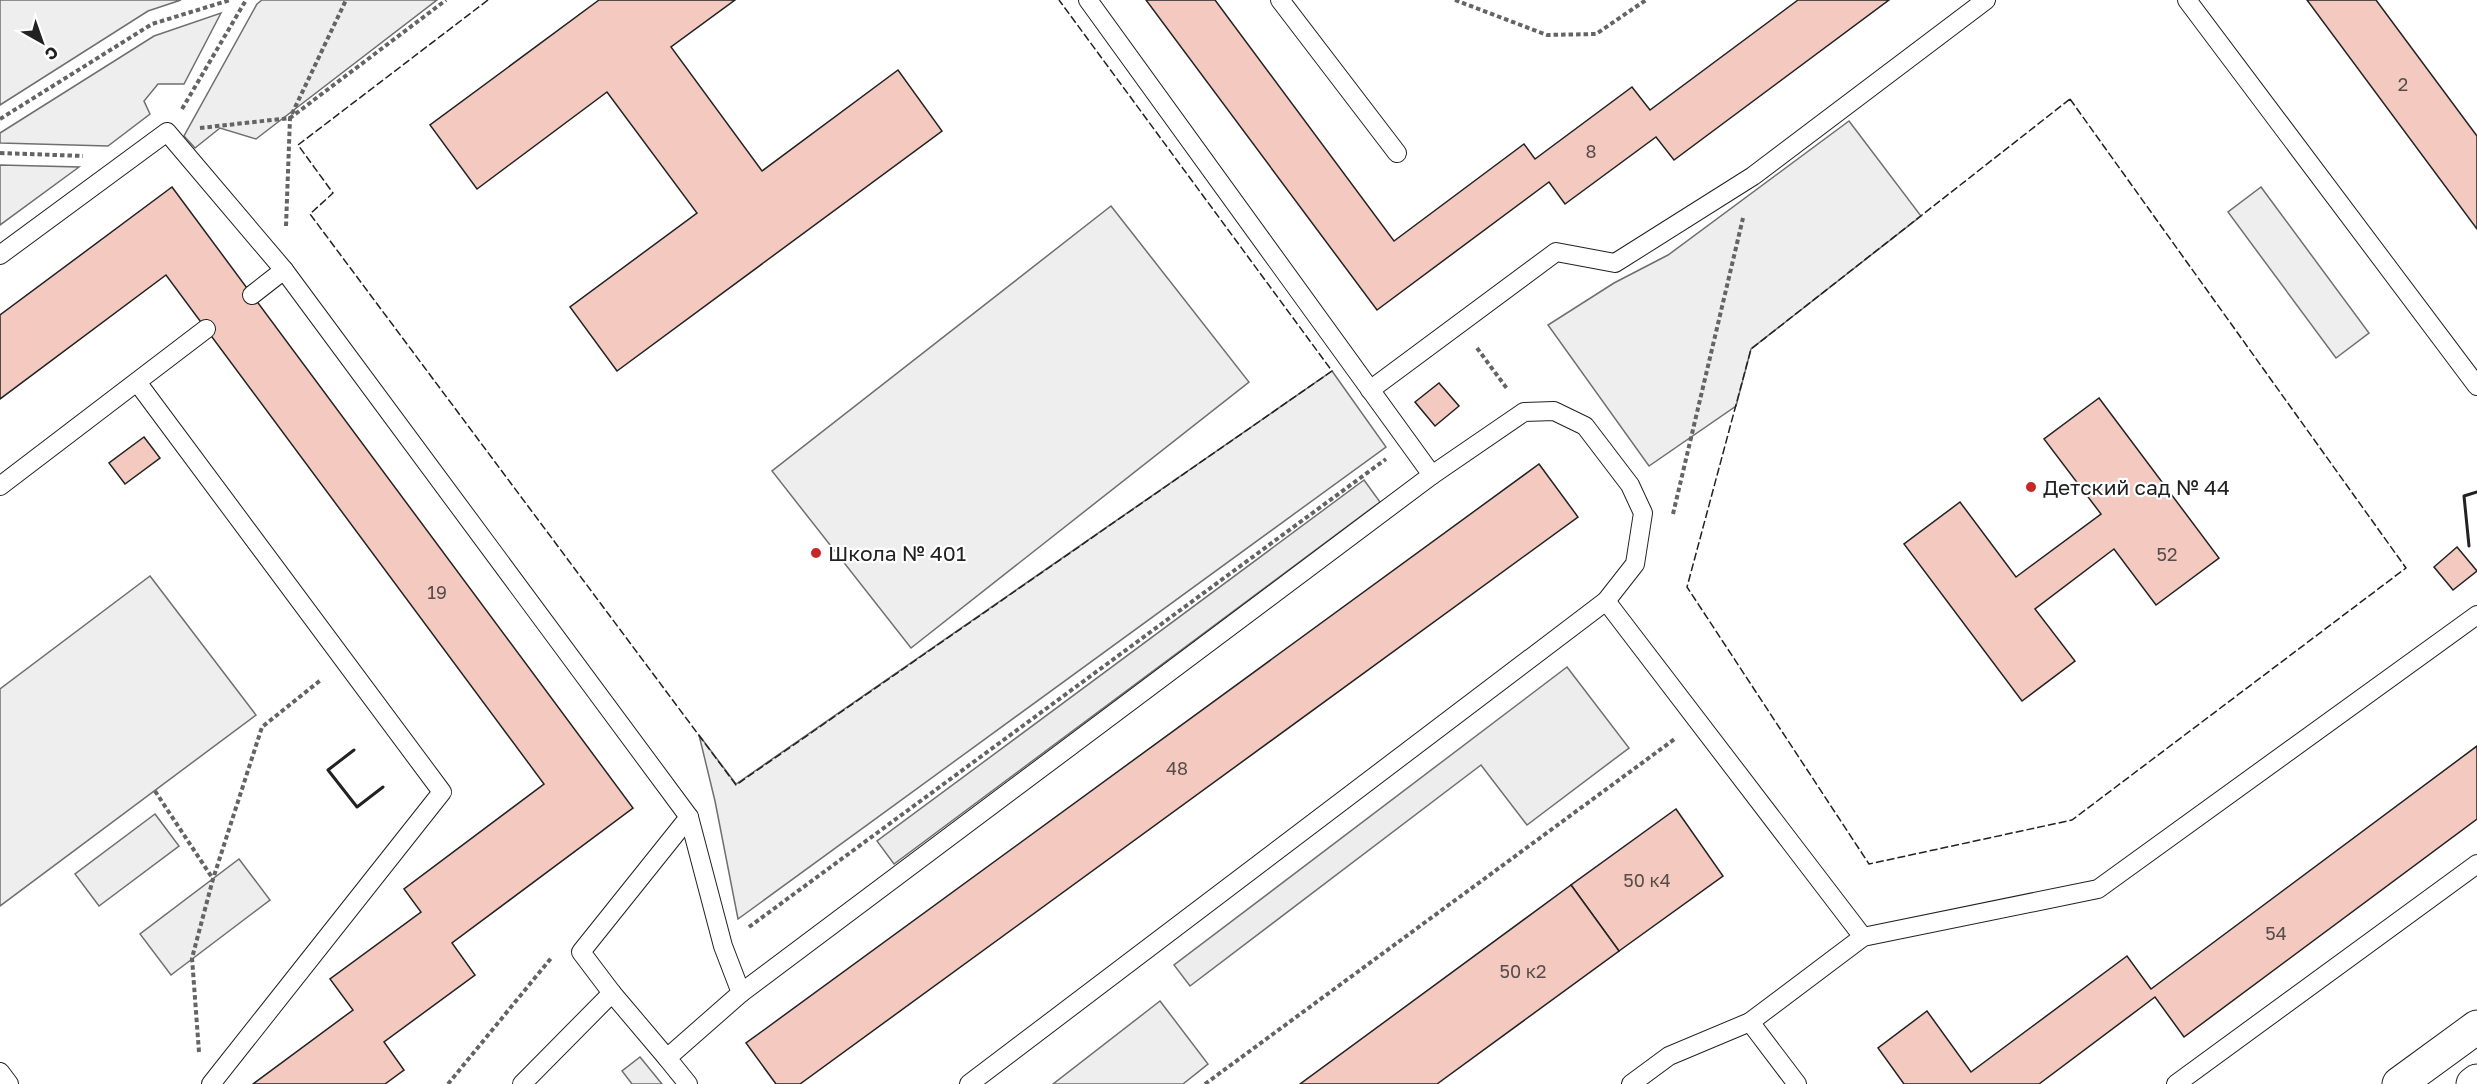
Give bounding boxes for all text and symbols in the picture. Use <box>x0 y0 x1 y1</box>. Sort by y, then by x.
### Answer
north arrow <box>12 12 72 72</box>
text: С <box>41 42 62 65</box>
house number: 2 <box>2398 73 2408 95</box>
house number: 8 <box>1586 140 1596 162</box>
place label: Детский сад № 44 <box>2043 474 2230 500</box>
marker: Детский сад № 44 <box>2024 480 2038 494</box>
place label: Школа № 401 <box>828 540 966 566</box>
house number: 52 <box>2157 543 2177 565</box>
marker: Школа № 401 <box>809 546 823 560</box>
house number: 19 <box>427 581 447 603</box>
house number: 48 <box>1166 757 1188 779</box>
house number: 50 к4 <box>1623 869 1671 891</box>
house number: 54 <box>2265 922 2287 944</box>
house number: 50 к2 <box>1500 960 1546 982</box>

